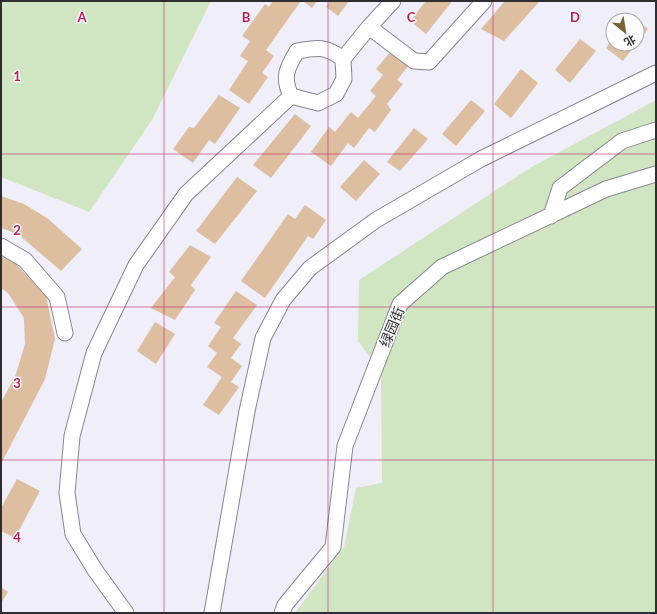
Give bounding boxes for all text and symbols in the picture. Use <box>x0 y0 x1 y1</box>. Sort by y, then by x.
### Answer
text: A <box>76 9 87 25</box>
text: B <box>242 9 251 25</box>
text: C <box>407 9 416 25</box>
text: D <box>570 9 580 25</box>
north arrow <box>605 12 645 52</box>
text: 北 <box>622 33 638 49</box>
text: 1 <box>13 68 21 84</box>
text: 2 <box>13 222 21 238</box>
street label: 绿园街 <box>376 304 408 349</box>
text: 3 <box>13 375 21 391</box>
text: 4 <box>13 529 21 545</box>

